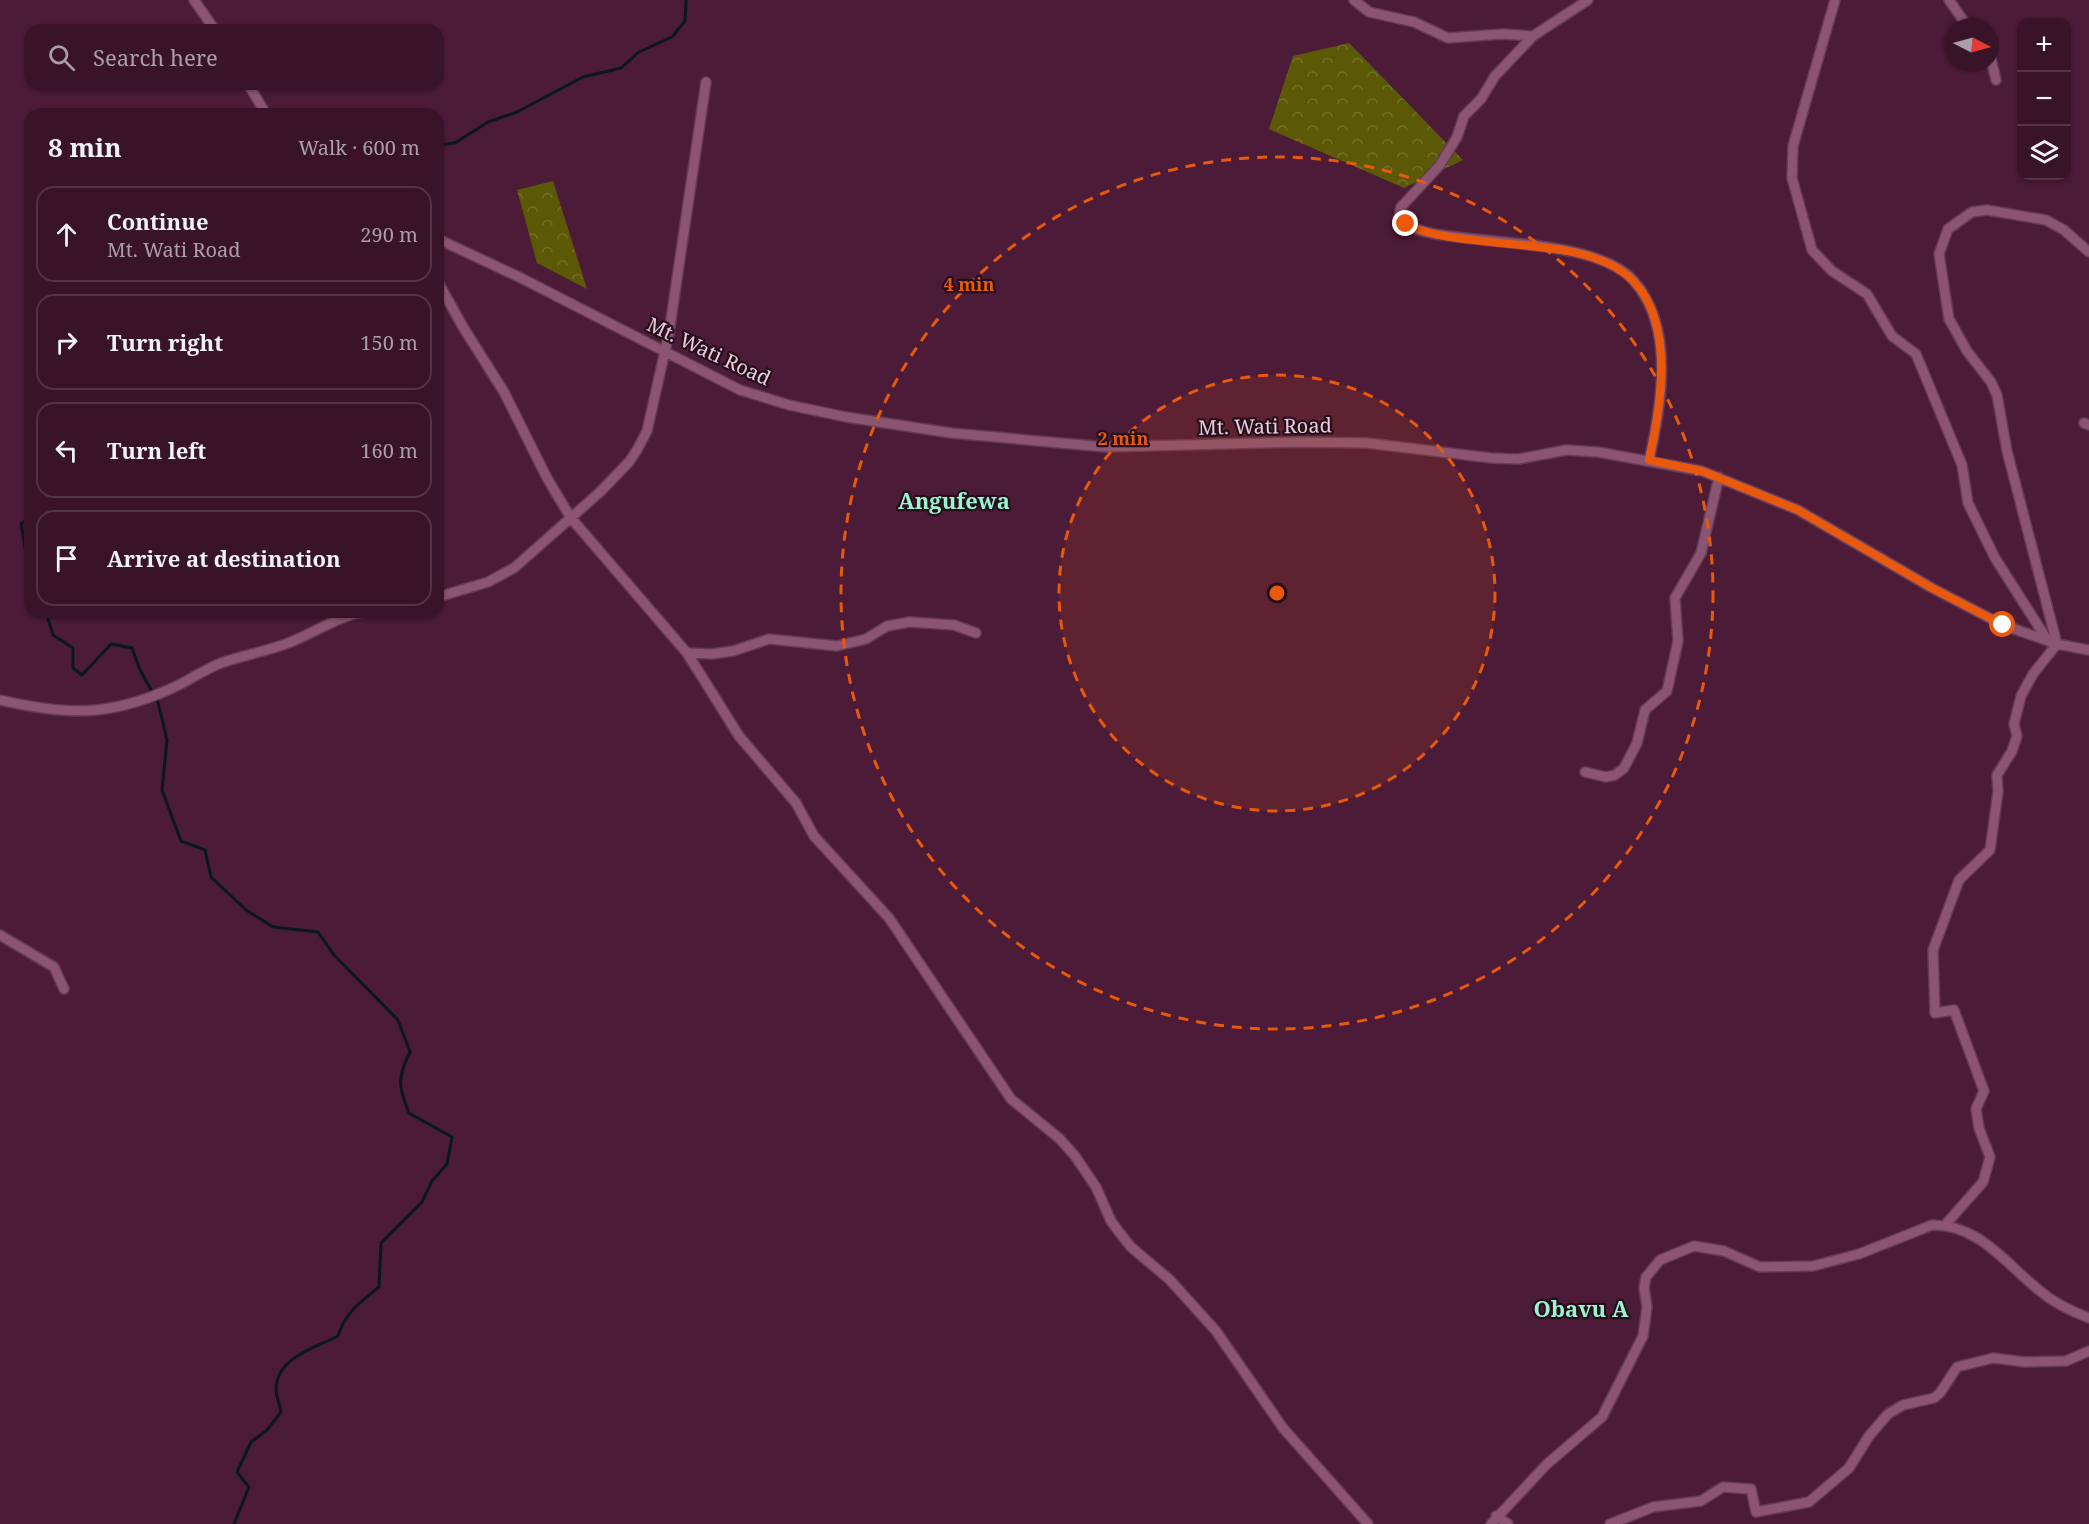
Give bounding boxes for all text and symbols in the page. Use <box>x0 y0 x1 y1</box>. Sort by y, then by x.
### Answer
north arrow <box>1945 18 1999 72</box>
map controls <box>2017 18 2071 180</box>
button: + <box>2017 18 2071 72</box>
search box <box>24 24 444 90</box>
icon: search <box>45 41 78 74</box>
text: Search here <box>93 42 218 72</box>
button: − <box>2017 72 2071 126</box>
button: layers <box>2017 126 2071 180</box>
text: 8 min <box>48 129 122 165</box>
text: Walk · 600 m <box>298 134 420 161</box>
text: Continue <box>107 206 209 236</box>
route end <box>1392 210 1418 236</box>
icon: ahead <box>50 218 83 251</box>
text: 290 m <box>360 221 418 248</box>
text: Mt. Wati Road <box>107 236 241 263</box>
text: 4 min <box>944 272 994 296</box>
street label: Mt. Wati Road <box>643 311 775 391</box>
icon: right <box>50 326 83 359</box>
text: Turn right <box>107 327 223 357</box>
text: 150 m <box>360 329 418 356</box>
street label: Mt. Wati Road <box>1198 411 1332 441</box>
text: 2 min <box>1098 426 1148 450</box>
icon: left <box>50 434 83 467</box>
text: Turn left <box>107 435 206 465</box>
text: 160 m <box>360 437 418 464</box>
district label: Angufewa <box>898 485 1010 515</box>
icon: arrive <box>50 542 83 575</box>
text: Arrive at destination <box>107 543 341 573</box>
centre of rings <box>1267 583 1287 603</box>
route start <box>1989 611 2015 637</box>
district label: Obavu A <box>1533 1293 1629 1323</box>

